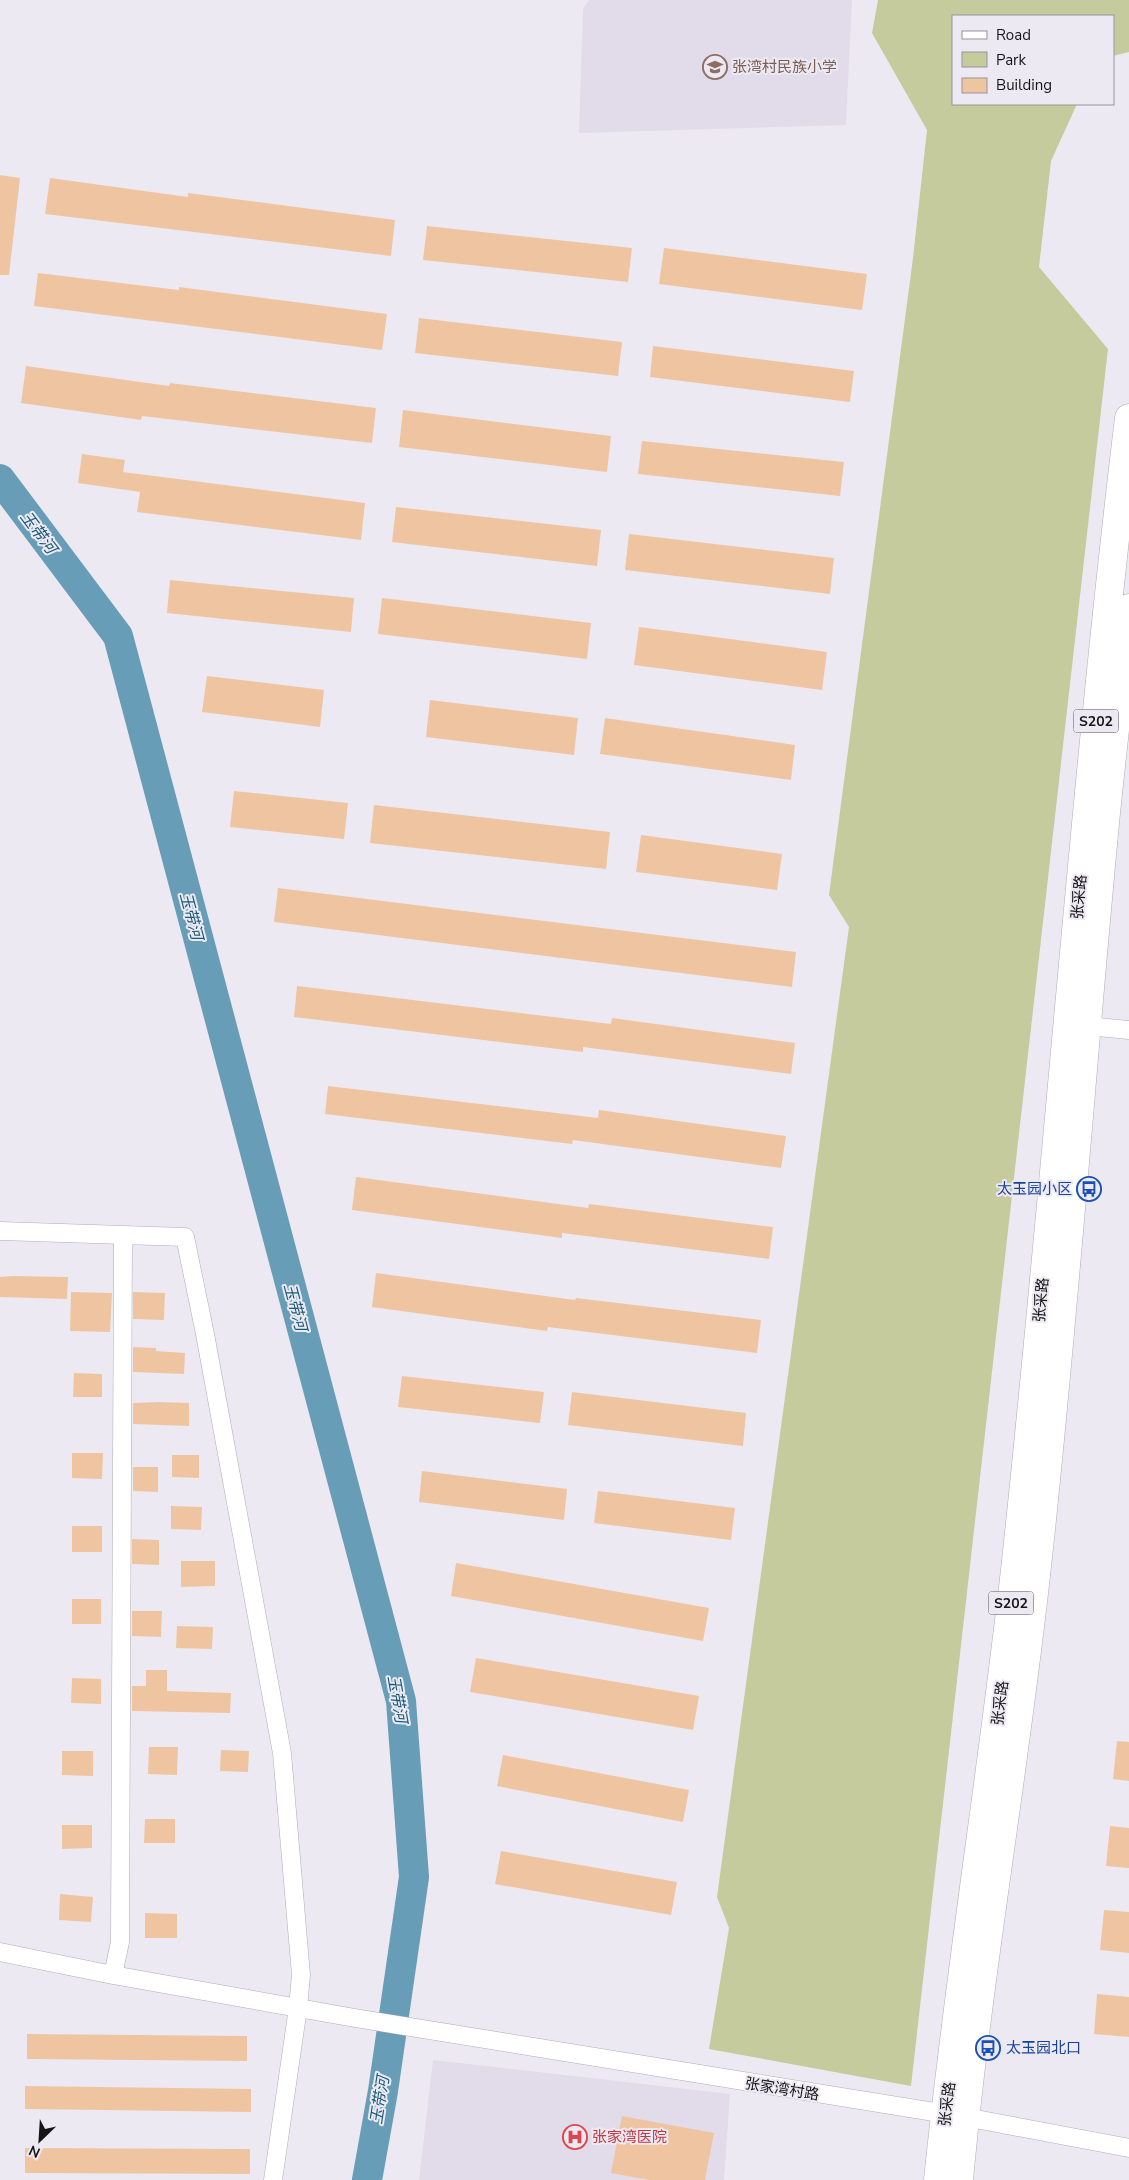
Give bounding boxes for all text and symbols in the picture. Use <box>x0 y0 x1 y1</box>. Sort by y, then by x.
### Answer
legend <box>952 15 1114 105</box>
text: Road <box>996 25 1031 45</box>
text: Park <box>996 50 1026 70</box>
school or university icon: 张湾村民族小学 <box>702 54 728 80</box>
place label: 张湾村民族小学 <box>732 57 837 77</box>
text: Building <box>996 75 1052 95</box>
water label: 玉带河 <box>15 507 63 561</box>
road number: S202 <box>1074 709 1118 732</box>
street label: 张采路 <box>1067 874 1091 920</box>
water label: 玉带河 <box>174 890 209 945</box>
bus stop icon: 太玉园小区 <box>1076 1176 1102 1202</box>
place label: 太玉园小区 <box>997 1179 1072 1199</box>
street label: 张采路 <box>1029 1277 1053 1323</box>
water label: 玉带河 <box>278 1281 313 1336</box>
road number: S202 <box>988 1592 1034 1615</box>
water label: 玉带河 <box>382 1674 413 1728</box>
street label: 张采路 <box>987 1679 1013 1727</box>
bus stop icon: 太玉园北口 <box>975 2035 1001 2061</box>
place label: 太玉园北口 <box>1006 2038 1081 2058</box>
water label: 玉带河 <box>365 2072 395 2126</box>
street label: 张家湾村路 <box>743 2073 821 2105</box>
street label: 张采路 <box>934 2080 960 2128</box>
north arrow <box>15 2115 65 2165</box>
hospital icon: 张家湾医院 <box>562 2124 588 2150</box>
place label: 张家湾医院 <box>592 2127 667 2147</box>
text: N <box>26 2141 43 2162</box>

